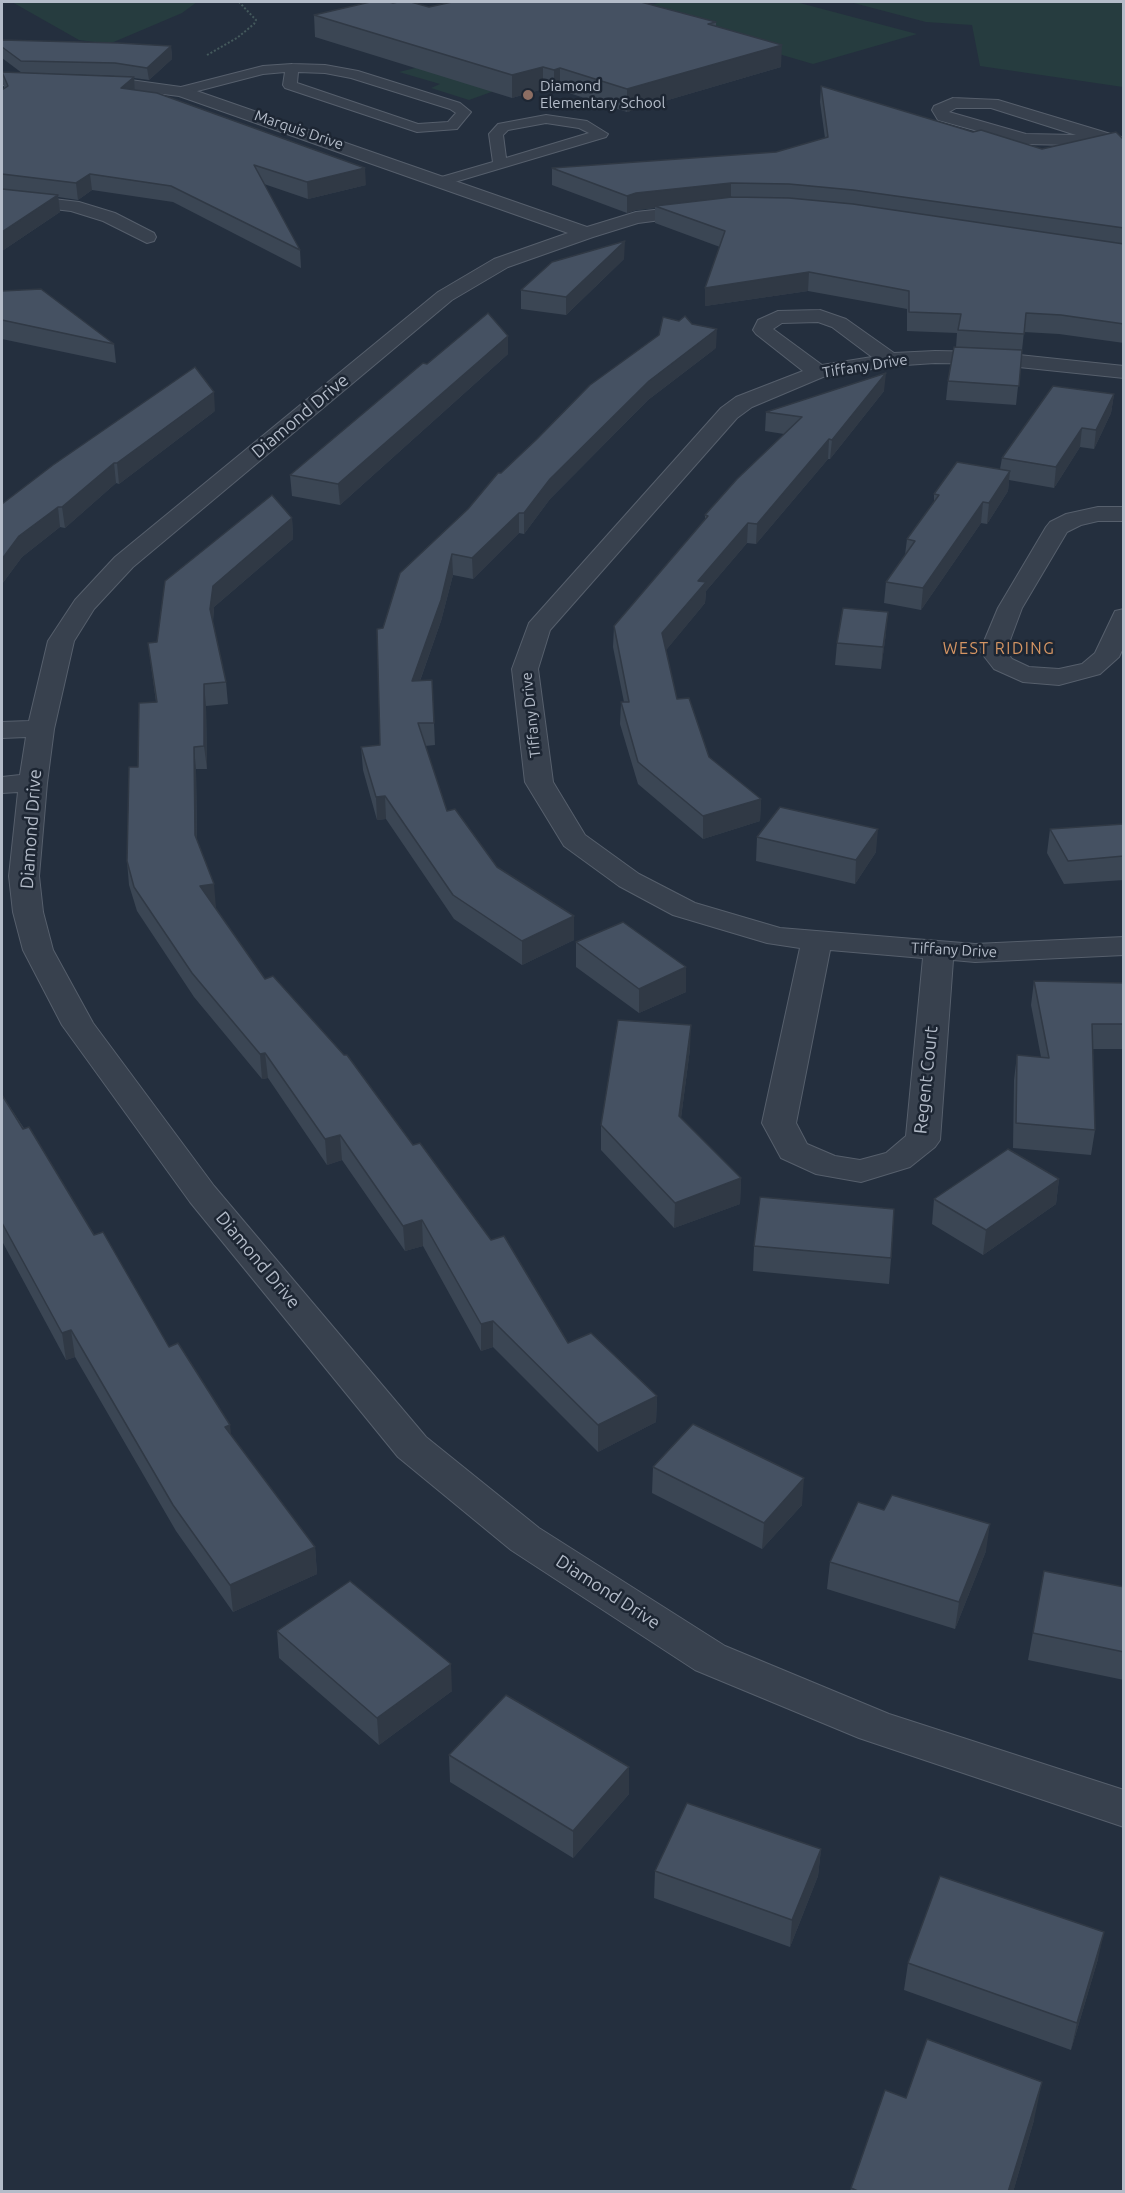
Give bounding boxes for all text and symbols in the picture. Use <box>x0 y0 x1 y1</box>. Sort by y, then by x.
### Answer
place label: Diamond Elementary School <box>540 77 666 112</box>
marker: Diamond Elementary School <box>521 88 535 102</box>
street label: Marquis Drive <box>252 106 346 154</box>
street label: Tiffany Drive <box>821 350 909 382</box>
street label: Diamond Drive <box>247 369 353 463</box>
district label: WEST RIDING <box>943 639 1055 659</box>
street label: Tiffany Drive <box>518 671 544 759</box>
street label: Diamond Drive <box>16 768 46 890</box>
street label: Tiffany Drive <box>911 939 997 961</box>
street label: Regent Court <box>910 1025 942 1135</box>
street label: Diamond Drive <box>211 1207 305 1313</box>
street label: Diamond Drive <box>552 1550 664 1634</box>

